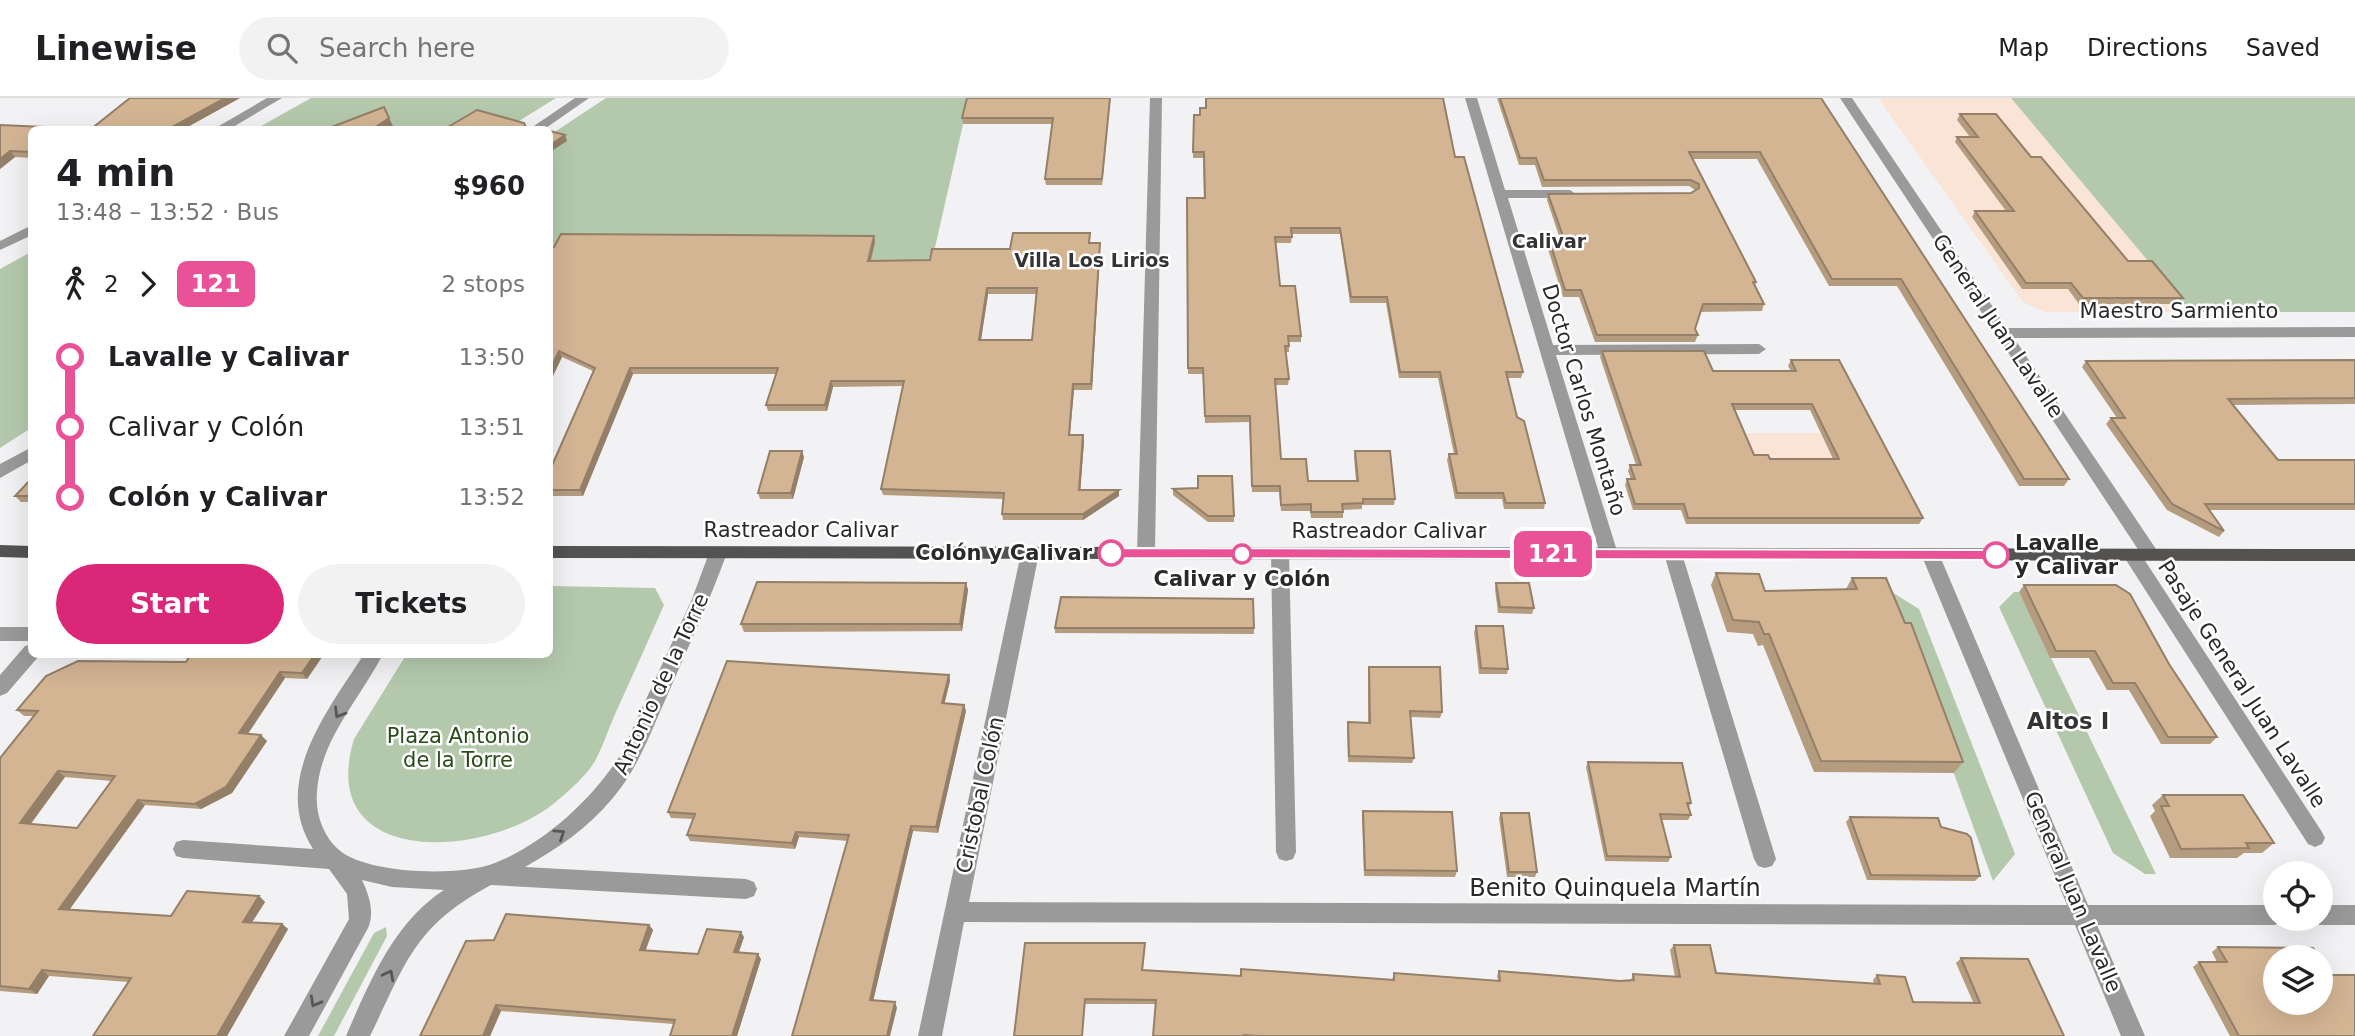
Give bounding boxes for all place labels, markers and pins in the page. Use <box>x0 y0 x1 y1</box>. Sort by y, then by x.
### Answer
place label: Lavalle y Calivar <box>2015 531 2119 579</box>
marker: Colón y Calivar <box>1098 540 1124 566</box>
place label: Colón y Calivar <box>915 541 1093 565</box>
marker: Lavalle y Calivar <box>1983 542 2009 568</box>
marker: Calivar y Colón <box>1232 544 1252 564</box>
place label: Calivar y Colón <box>1154 567 1330 591</box>

